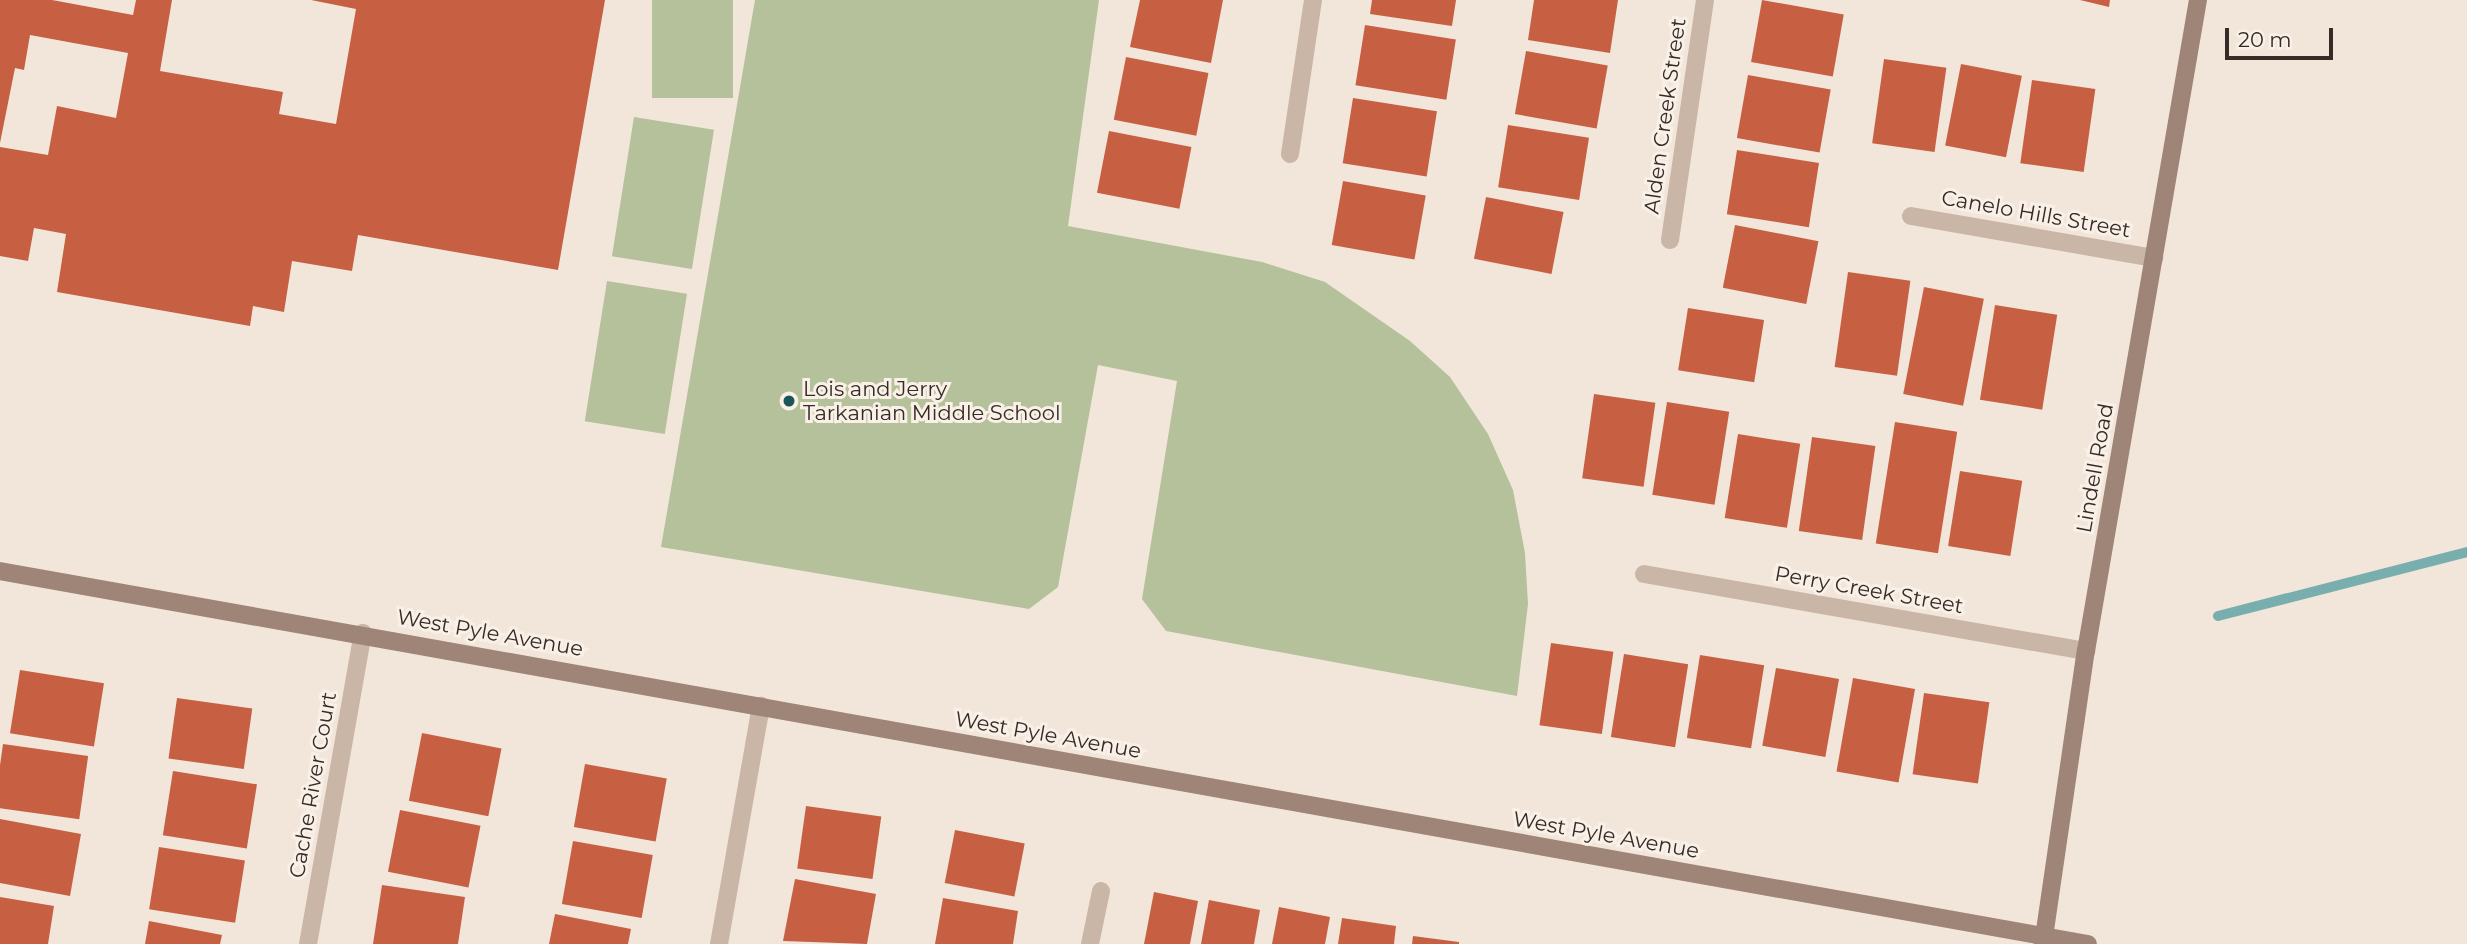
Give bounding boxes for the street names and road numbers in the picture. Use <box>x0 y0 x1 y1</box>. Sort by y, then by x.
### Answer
street label: Alden Creek Street <box>1639 17 1691 215</box>
street label: Canelo Hills Street <box>1939 185 2133 243</box>
street label: Lindell Road <box>2071 401 2119 535</box>
street label: Perry Creek Street <box>1773 561 1965 619</box>
street label: West Pyle Avenue <box>395 604 585 662</box>
street label: Cache River Court <box>284 690 342 880</box>
street label: West Pyle Avenue <box>953 706 1143 764</box>
street label: West Pyle Avenue <box>1511 806 1701 864</box>

